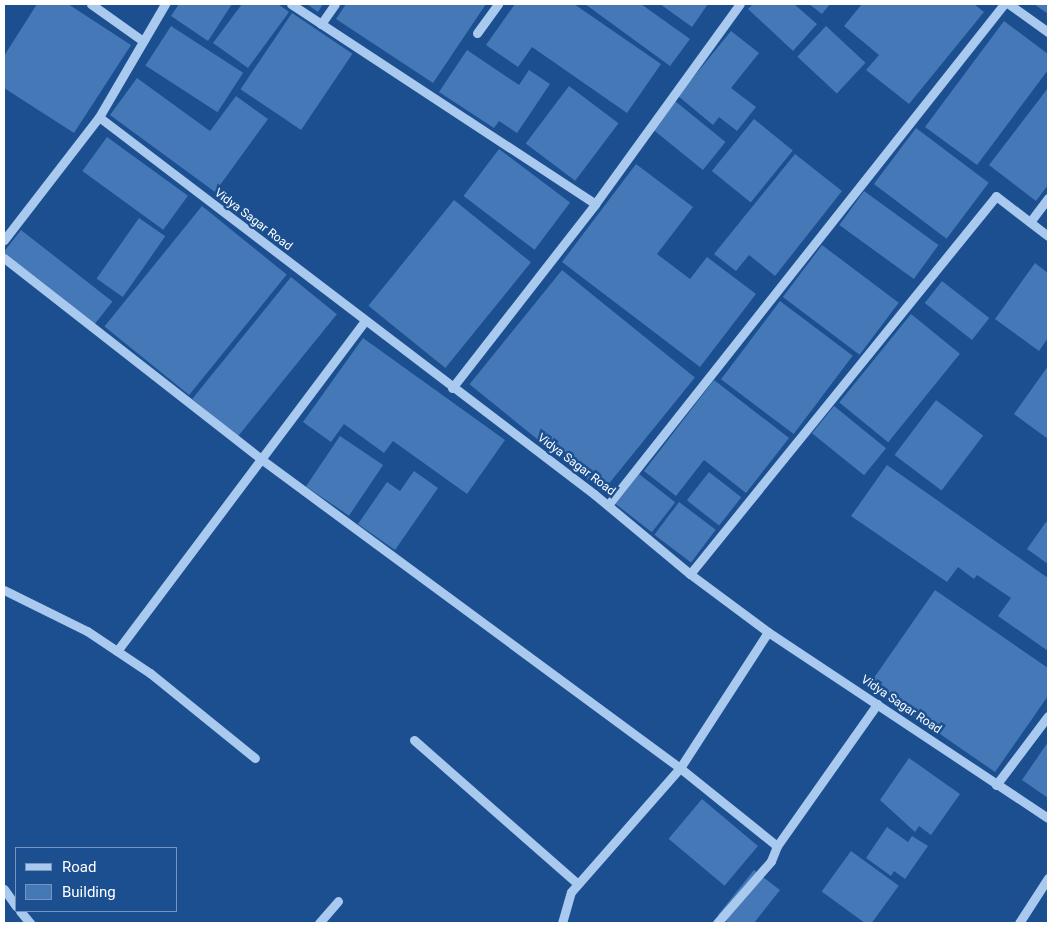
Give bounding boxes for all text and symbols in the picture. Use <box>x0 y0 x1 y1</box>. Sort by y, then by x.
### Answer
street label: Vidya Sagar Road <box>211 186 295 254</box>
street label: Vidya Sagar Road <box>534 431 618 499</box>
street label: Vidya Sagar Road <box>858 673 944 737</box>
legend <box>15 847 178 912</box>
text: Road <box>62 858 96 876</box>
text: Building <box>62 883 116 901</box>

